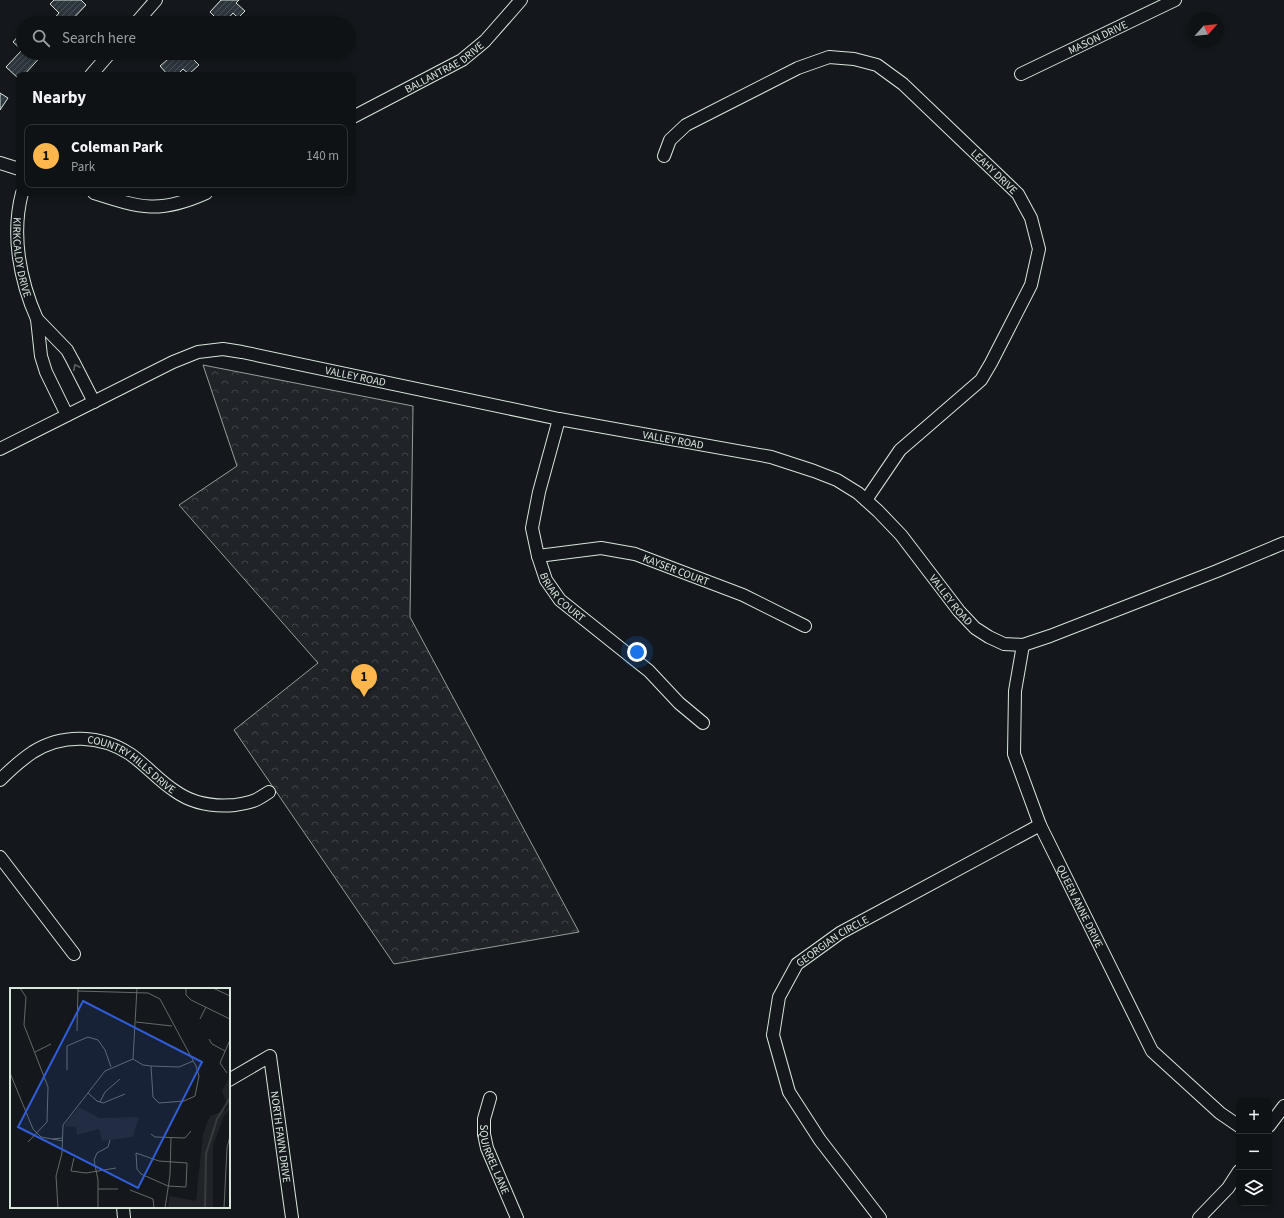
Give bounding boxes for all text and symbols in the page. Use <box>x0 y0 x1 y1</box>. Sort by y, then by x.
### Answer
north arrow <box>1188 12 1224 48</box>
search box <box>16 16 356 60</box>
street label: MASON DRIVE <box>1066 17 1130 58</box>
icon: search <box>30 27 52 49</box>
text: Search here <box>62 28 136 49</box>
street label: BALLANTRAE DRIVE <box>402 38 487 97</box>
text: Nearby <box>32 86 86 110</box>
text: Coleman Park <box>71 137 163 158</box>
street label: LEAHY DRIVE <box>967 146 1021 198</box>
text: 1 <box>43 147 49 165</box>
text: 140 m <box>306 147 339 165</box>
text: Park <box>71 158 95 176</box>
street label: KIRKCALDY DRIVE <box>9 217 35 299</box>
one-way arrow <box>73 363 81 371</box>
street label: VALLEY ROAD <box>324 363 387 390</box>
street label: VALLEY ROAD <box>641 427 705 453</box>
street label: KAYSER COURT <box>641 551 711 589</box>
street label: BRIAR COURT <box>536 571 588 625</box>
street label: VALLEY ROAD <box>926 571 976 629</box>
your location <box>627 642 647 662</box>
pin: 1 <box>351 664 377 697</box>
street label: COUNTRY HILLS DRIVE <box>87 732 179 798</box>
street label: QUEEN ANNE DRIVE <box>1053 862 1107 951</box>
street label: GEORGIAN CIRCLE <box>793 912 871 970</box>
inset map <box>10 988 230 1208</box>
street label: NORTH FAWN DRIVE <box>267 1090 294 1184</box>
map controls <box>1236 1098 1272 1206</box>
button: + <box>1236 1098 1272 1134</box>
street label: SQUIRREL LANE <box>476 1124 513 1197</box>
button: − <box>1236 1134 1272 1170</box>
button: layers <box>1236 1170 1272 1206</box>

